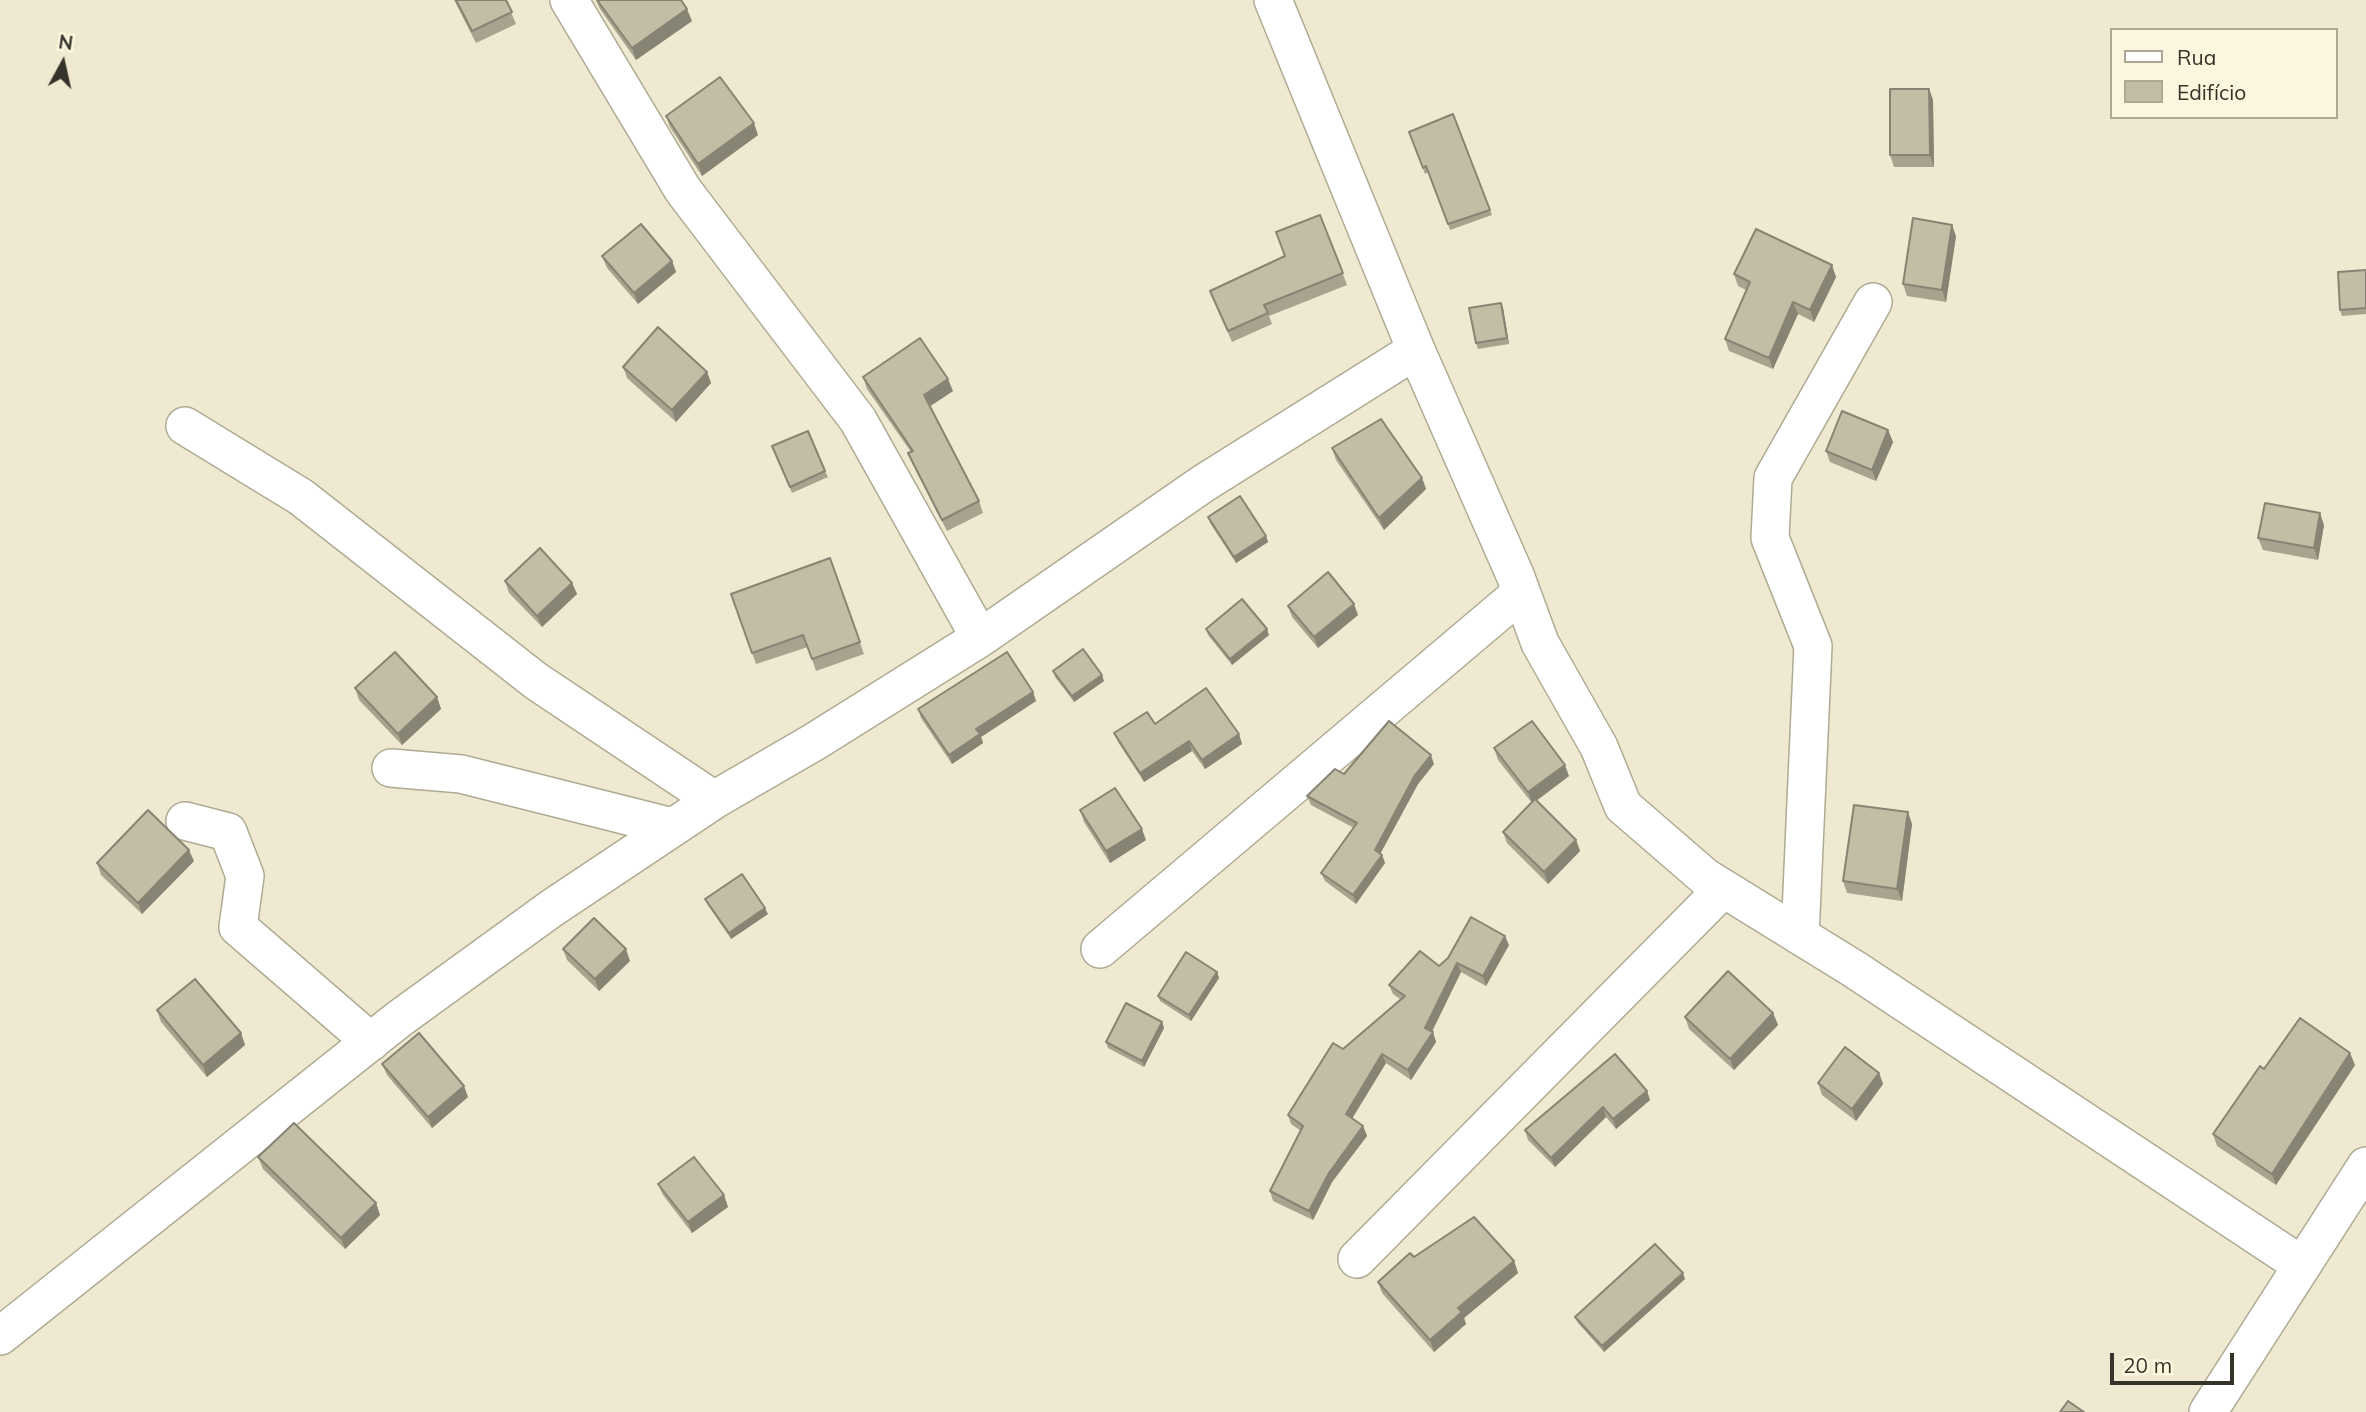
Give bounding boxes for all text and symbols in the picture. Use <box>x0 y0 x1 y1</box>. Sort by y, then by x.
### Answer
north arrow <box>28 28 98 98</box>
legend <box>2110 28 2338 119</box>
text: N <box>57 29 75 55</box>
text: Rua <box>2177 44 2216 70</box>
text: Edifício <box>2177 79 2246 105</box>
scale bar <box>2114 1338 2238 1382</box>
text: 20 m <box>2123 1352 2172 1378</box>

